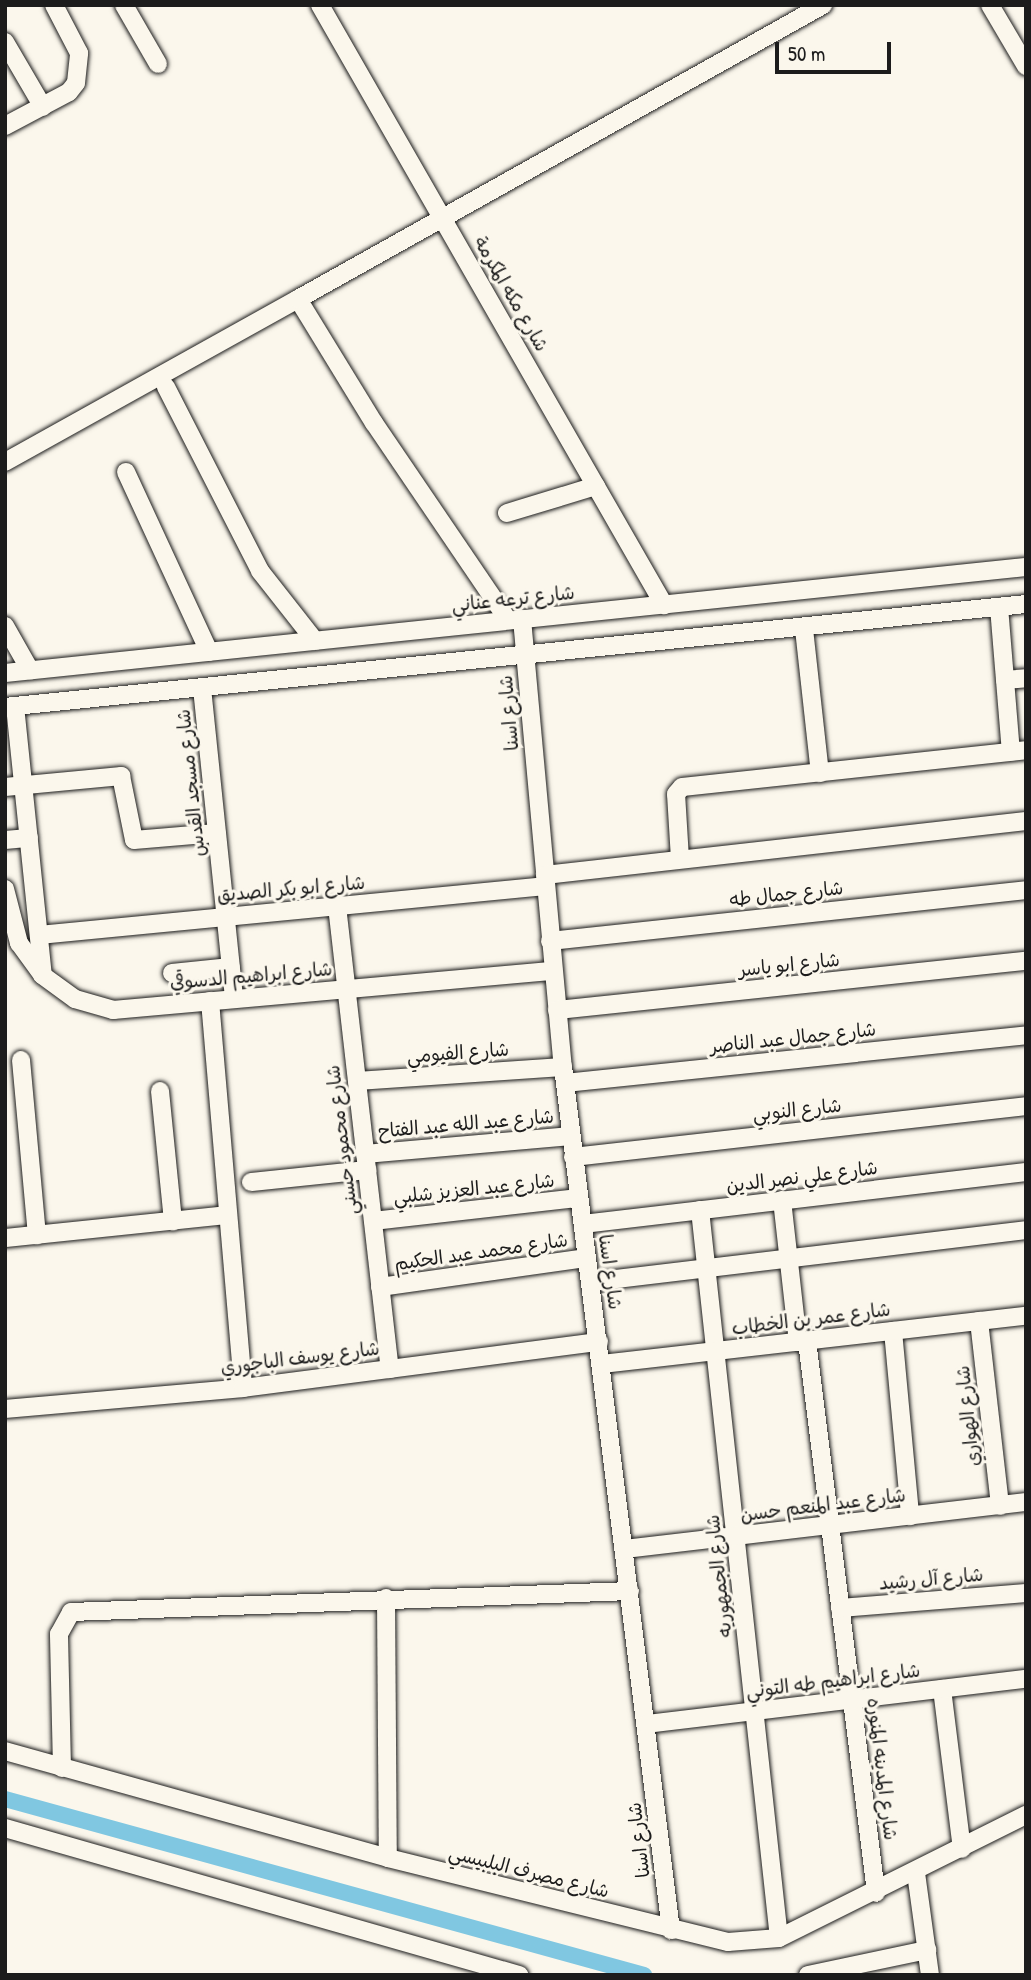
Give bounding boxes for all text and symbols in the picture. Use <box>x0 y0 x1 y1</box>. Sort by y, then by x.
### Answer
scale bar <box>779 28 894 72</box>
text: 50 m <box>788 39 825 68</box>
street label: شارع مكه المكرمة <box>469 232 553 356</box>
street label: شارع ترعه عناني <box>450 581 576 617</box>
street label: شارع اسنا <box>494 674 524 752</box>
street label: شارع مسجد القدس <box>172 708 210 858</box>
street label: شارع ابو بكر الصديق <box>216 871 366 907</box>
street label: شارع جمال طه <box>728 877 844 911</box>
street label: شارع ابو ياسر <box>737 948 841 982</box>
street label: شارع ابراهيم الدسوقي <box>169 958 333 994</box>
street label: شارع جمال عبد الناصر <box>709 1018 877 1058</box>
street label: شارع الفيومي <box>406 1038 510 1068</box>
street label: شارع محمود حسني <box>322 1064 362 1216</box>
street label: شارع النوبي <box>751 1094 843 1126</box>
street label: شارع عبد الله عبد الفتاح <box>377 1105 555 1143</box>
street label: شارع علي نصر الدين <box>725 1156 879 1198</box>
street label: شارع عبد العزيز شلبي <box>392 1169 556 1209</box>
street label: شارع محمد عبد الحكيم <box>393 1229 569 1275</box>
street label: شارع اسنا <box>593 1233 627 1311</box>
street label: شارع عمر بن الخطاب <box>730 1298 892 1340</box>
street label: شارع يوسف الباجوري <box>219 1337 381 1379</box>
street label: شارع الهواري <box>951 1364 985 1468</box>
street label: شارع عبد المنعم حسن <box>739 1484 907 1526</box>
street label: شارع الجمهوريه <box>701 1514 737 1638</box>
street label: شارع آل رشيد <box>878 1563 984 1595</box>
street label: شارع ابراهيم طه التوني <box>745 1659 921 1703</box>
street label: شارع المدينه المنوره <box>862 1697 902 1841</box>
street label: شارع اسنا <box>623 1801 655 1879</box>
street label: شارع مصرف البلبيسي <box>447 1841 611 1903</box>

